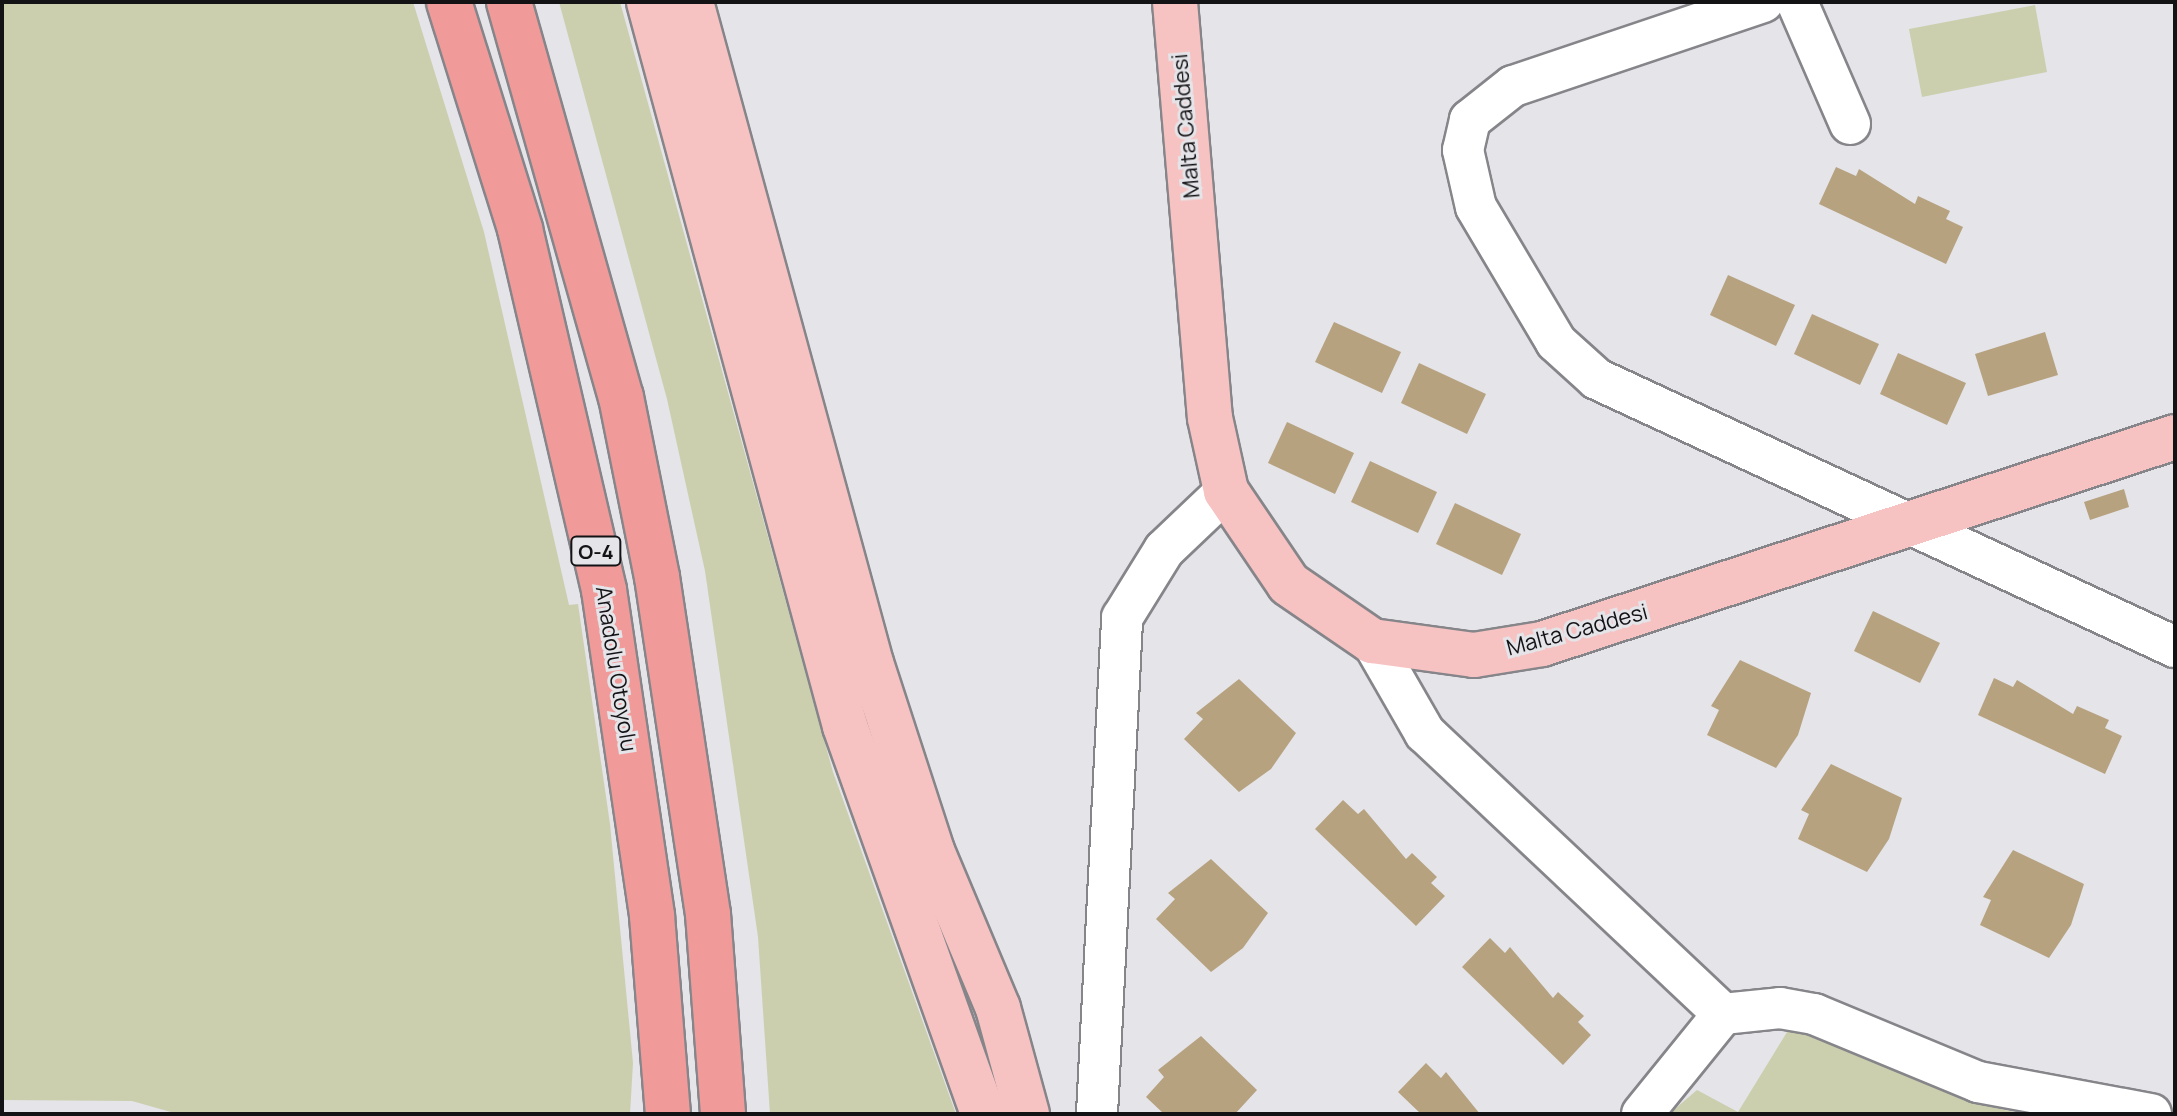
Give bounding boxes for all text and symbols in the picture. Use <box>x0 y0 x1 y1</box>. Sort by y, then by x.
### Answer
street label: Malta Caddesi <box>1167 53 1205 199</box>
road number: O-4 <box>570 535 622 567</box>
street label: Anadolu Otoyolu <box>590 584 642 754</box>
street label: Malta Caddesi <box>1504 599 1650 661</box>

